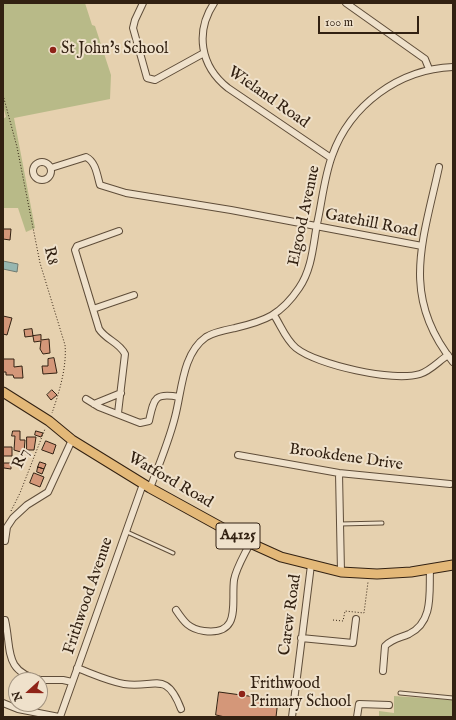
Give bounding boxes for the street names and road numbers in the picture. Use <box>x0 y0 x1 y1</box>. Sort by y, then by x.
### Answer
street label: Wieland Road <box>224 63 312 133</box>
street label: Elgood Avenue <box>285 164 325 268</box>
street label: Gatehill Road <box>323 206 419 242</box>
street label: R8 <box>38 245 62 267</box>
street label: Brookdene Drive <box>288 441 404 475</box>
street label: R7 <box>9 446 35 472</box>
street label: Watford Road <box>124 449 216 513</box>
road number: A4125 <box>216 523 260 549</box>
street label: Frithwood Avenue <box>60 535 118 657</box>
street label: Carew Road <box>276 573 306 657</box>

